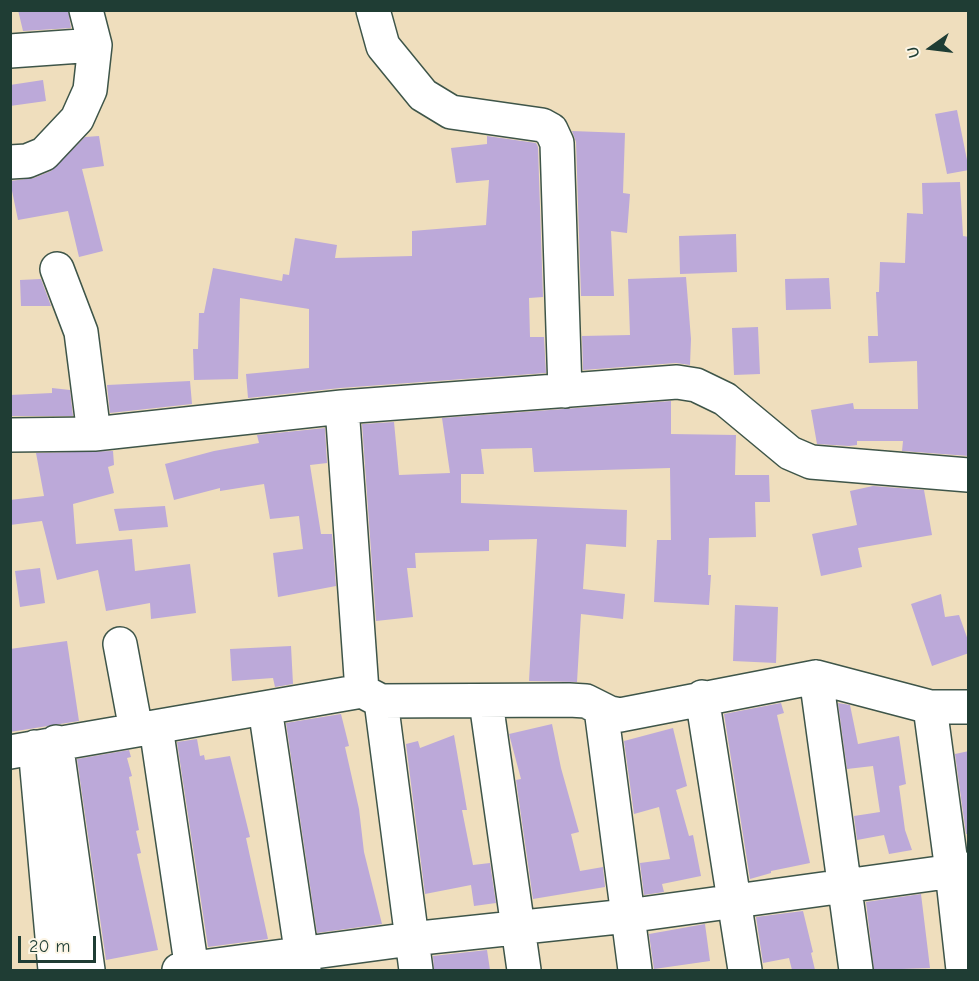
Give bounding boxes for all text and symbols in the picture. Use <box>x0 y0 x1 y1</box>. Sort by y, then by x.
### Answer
north arrow <box>901 18 961 78</box>
text: U <box>904 45 924 60</box>
scale bar <box>21 924 99 962</box>
text: 20 m <box>29 936 70 957</box>

